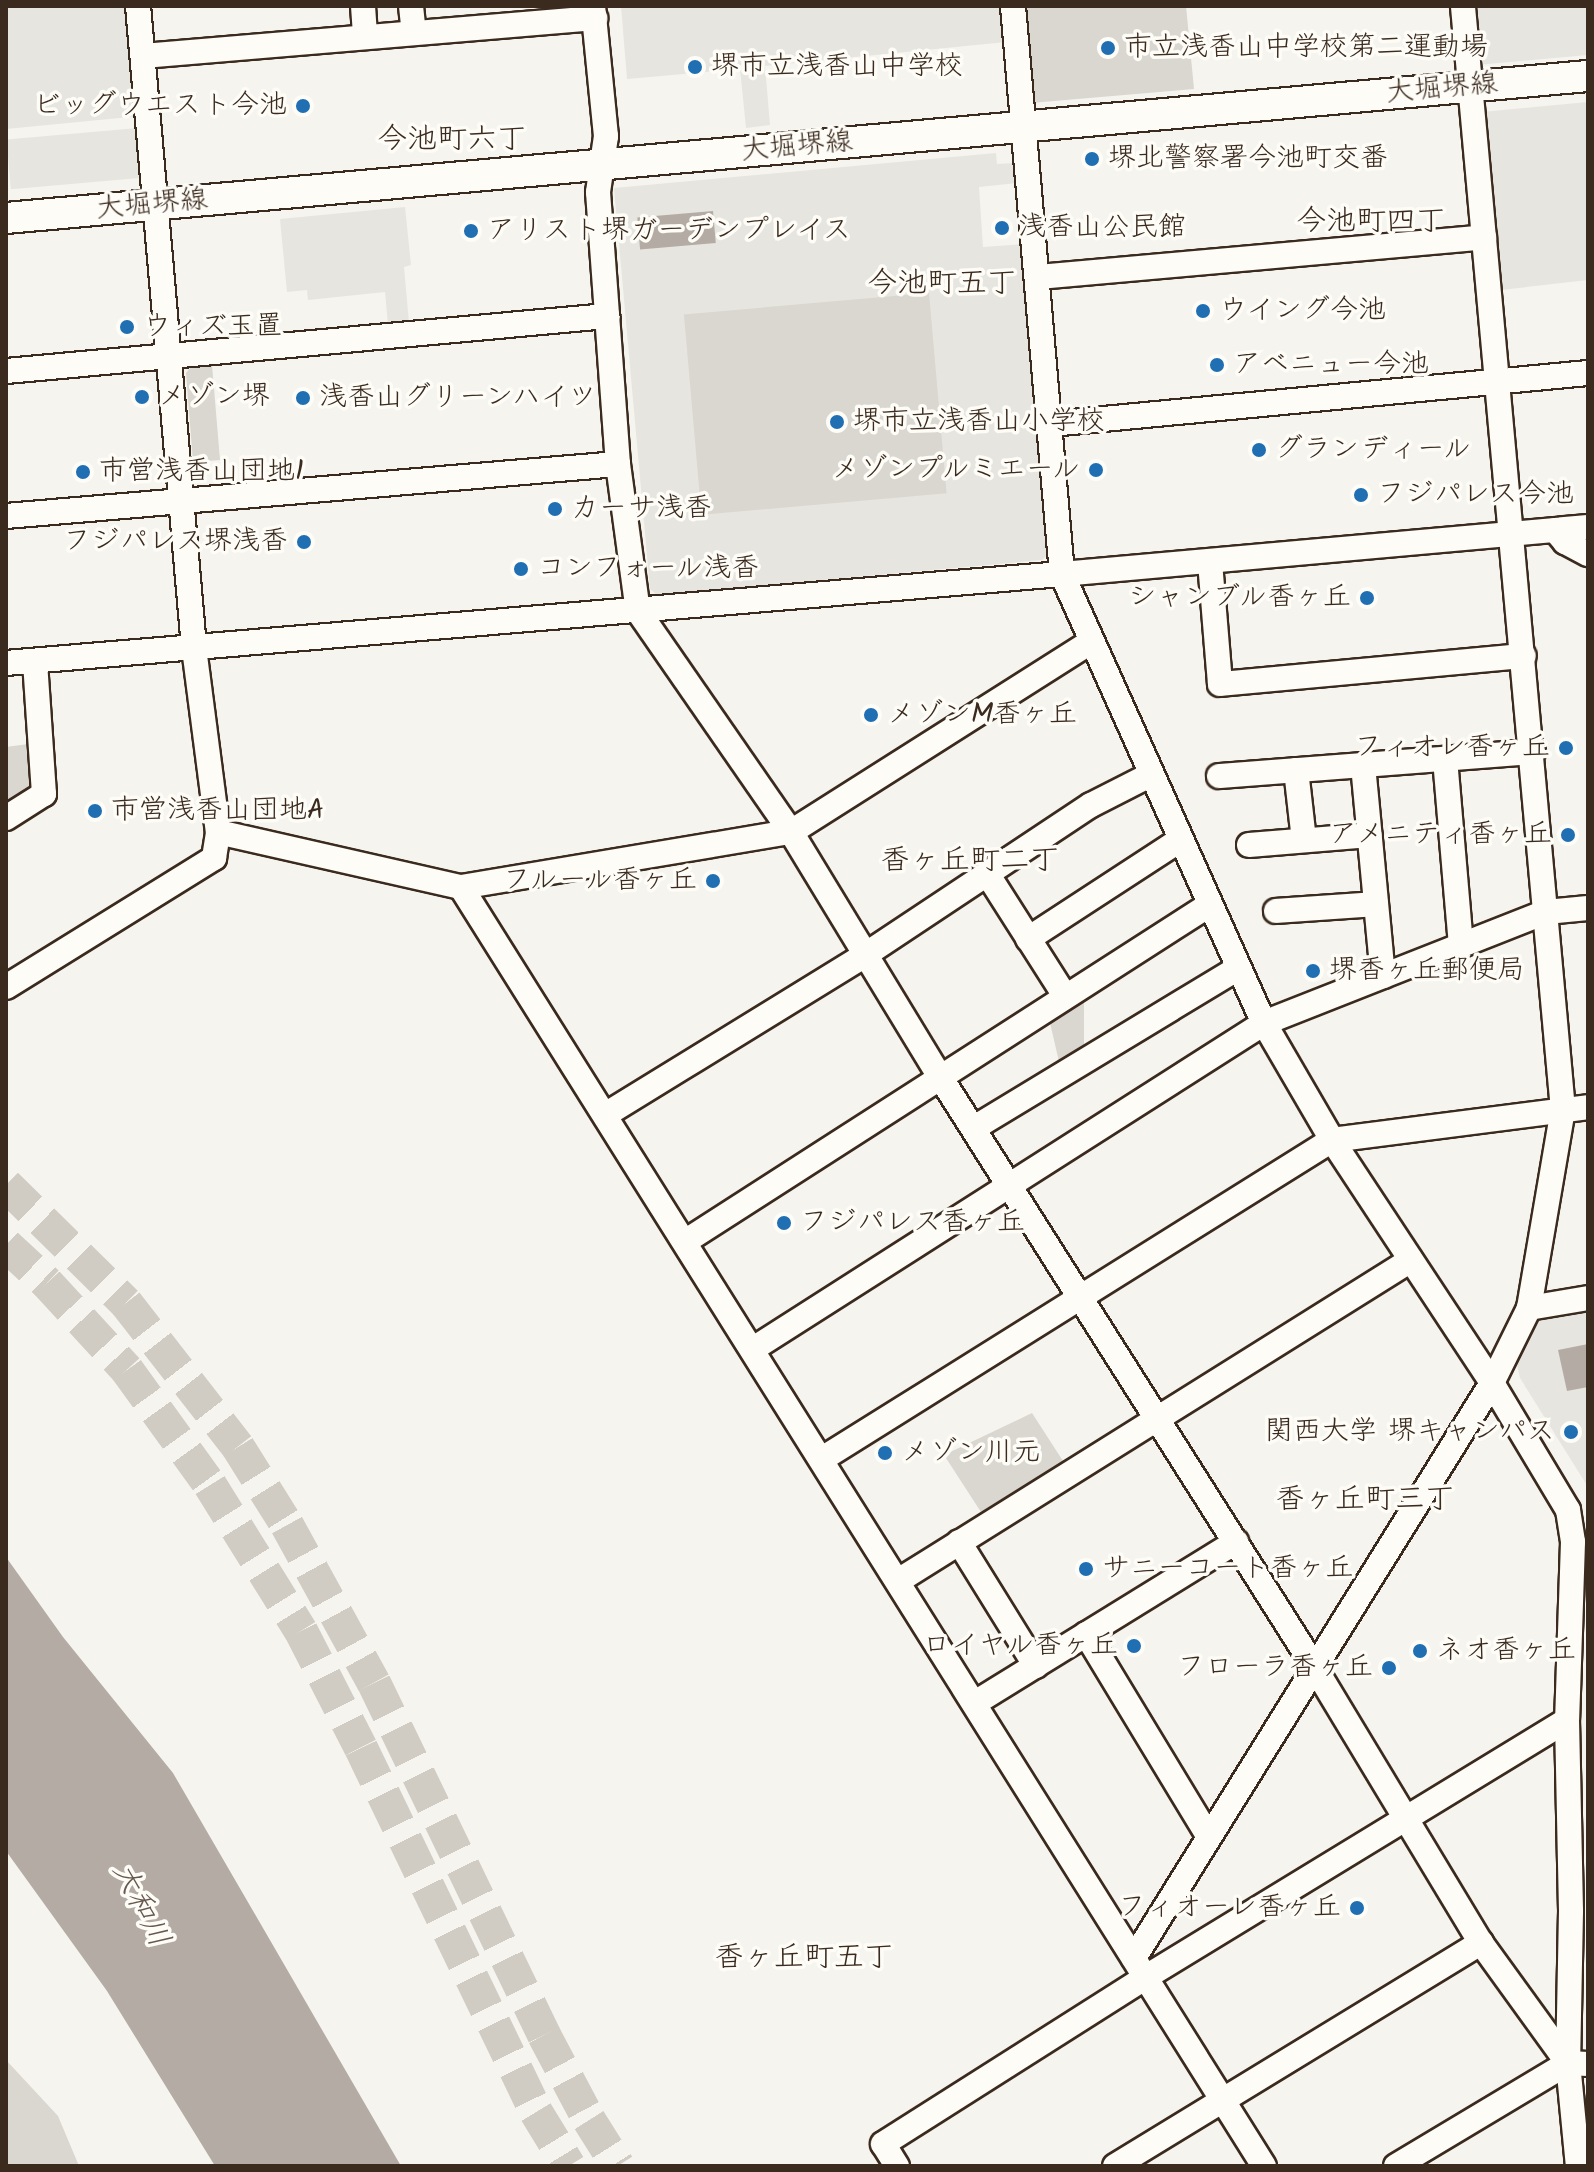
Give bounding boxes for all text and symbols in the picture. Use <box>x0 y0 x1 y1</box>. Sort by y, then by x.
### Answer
place label: 市立浅香山中学校第二運動場 <box>1124 31 1488 65</box>
marker: 市立浅香山中学校第二運動場 <box>1099 39 1117 57</box>
place label: 堺市立浅香山中学校 <box>711 50 963 84</box>
marker: 堺市立浅香山中学校 <box>686 58 704 76</box>
street label: 大堀堺線 <box>1385 67 1499 111</box>
place label: ビッグウエスト今池 <box>35 89 287 123</box>
marker: ビッグウエスト今池 <box>294 97 312 115</box>
district label: 今池町六丁 <box>377 122 527 158</box>
street label: 大堀堺線 <box>740 125 854 169</box>
place label: 堺北警察署今池町交番 <box>1108 142 1388 176</box>
marker: 堺北警察署今池町交番 <box>1083 150 1101 168</box>
street label: 大堀堺線 <box>95 183 209 227</box>
district label: 今池町四丁 <box>1296 204 1446 240</box>
place label: 浅香山公民館 <box>1018 211 1186 245</box>
place label: アリスト堺ガーデンプレイス <box>487 214 851 248</box>
marker: 浅香山公民館 <box>993 219 1011 237</box>
marker: アリスト堺ガーデンプレイス <box>462 222 480 240</box>
district label: 今池町五丁 <box>867 266 1017 302</box>
place label: ウイング今池 <box>1219 294 1387 328</box>
marker: ウイング今池 <box>1194 302 1212 320</box>
place label: ウィズ玉置 <box>143 310 283 344</box>
marker: ウィズ玉置 <box>118 318 136 336</box>
place label: アベニュー今池 <box>1233 348 1429 382</box>
marker: アベニュー今池 <box>1208 356 1226 374</box>
place label: メゾン堺 <box>158 380 270 414</box>
place label: 浅香山グリーンハイツ <box>319 381 599 415</box>
marker: メゾン堺 <box>133 388 151 406</box>
marker: 浅香山グリーンハイツ <box>294 389 312 407</box>
place label: 堺市立浅香山小学校 <box>853 405 1105 439</box>
marker: 堺市立浅香山小学校 <box>828 413 846 431</box>
place label: グランディール <box>1275 433 1471 467</box>
marker: グランディール <box>1250 441 1268 459</box>
place label: メゾンプルミエール <box>828 453 1080 487</box>
place label: 市営浅香山団地1 <box>99 455 304 489</box>
marker: メゾンプルミエール <box>1087 461 1105 479</box>
marker: 市営浅香山団地1 <box>74 463 92 481</box>
place label: フジパレス今池 <box>1377 478 1573 512</box>
marker: フジパレス今池 <box>1352 486 1370 504</box>
place label: カーサ浅香 <box>571 492 711 526</box>
marker: カーサ浅香 <box>546 500 564 518</box>
place label: フジパレス堺浅香 <box>64 525 288 559</box>
marker: フジパレス堺浅香 <box>295 533 313 551</box>
place label: コンフォール浅香 <box>537 552 761 586</box>
marker: コンフォール浅香 <box>512 560 530 578</box>
place label: シャンブル香ヶ丘 <box>1127 581 1351 615</box>
marker: シャンブル香ヶ丘 <box>1358 589 1376 607</box>
place label: メゾンM香ヶ丘 <box>887 698 1077 732</box>
marker: メゾンM香ヶ丘 <box>862 706 880 724</box>
place label: フィオレ香ヶ丘 <box>1354 731 1550 765</box>
marker: フィオレ香ヶ丘 <box>1557 739 1575 757</box>
place label: 市営浅香山団地A <box>111 794 324 828</box>
marker: 市営浅香山団地A <box>86 802 104 820</box>
place label: アメニティ香ヶ丘 <box>1328 818 1552 852</box>
marker: アメニティ香ヶ丘 <box>1559 826 1577 844</box>
district label: 香ヶ丘町二丁 <box>880 843 1060 879</box>
place label: フルール香ヶ丘 <box>500 864 697 898</box>
marker: フルール香ヶ丘 <box>704 872 722 890</box>
place label: 堺香ヶ丘郵便局 <box>1329 954 1525 988</box>
marker: 堺香ヶ丘郵便局 <box>1304 962 1322 980</box>
place label: フジパレス香ヶ丘 <box>800 1206 1024 1240</box>
marker: フジパレス香ヶ丘 <box>775 1214 793 1232</box>
place label: 関西大学 堺キャンパス <box>1264 1415 1555 1449</box>
marker: 関西大学 堺キャンパス <box>1562 1423 1580 1441</box>
place label: メゾン川元 <box>901 1436 1041 1470</box>
marker: メゾン川元 <box>876 1444 894 1462</box>
district label: 香ヶ丘町三丁 <box>1275 1482 1455 1518</box>
place label: サニーコート香ヶ丘 <box>1102 1552 1353 1586</box>
marker: サニーコート香ヶ丘 <box>1077 1560 1095 1578</box>
place label: ロイヤル香ヶ丘 <box>922 1629 1118 1663</box>
place label: ネオ香ヶ丘 <box>1436 1634 1576 1668</box>
marker: ロイヤル香ヶ丘 <box>1125 1637 1143 1655</box>
marker: ネオ香ヶ丘 <box>1411 1642 1429 1660</box>
place label: フローラ香ヶ丘 <box>1177 1651 1373 1685</box>
marker: フローラ香ヶ丘 <box>1380 1659 1398 1677</box>
water label: 大和川 <box>104 1857 176 1953</box>
place label: フィオーレ香ヶ丘 <box>1117 1891 1341 1925</box>
marker: フィオーレ香ヶ丘 <box>1348 1899 1366 1917</box>
district label: 香ヶ丘町五丁 <box>714 1940 894 1976</box>

